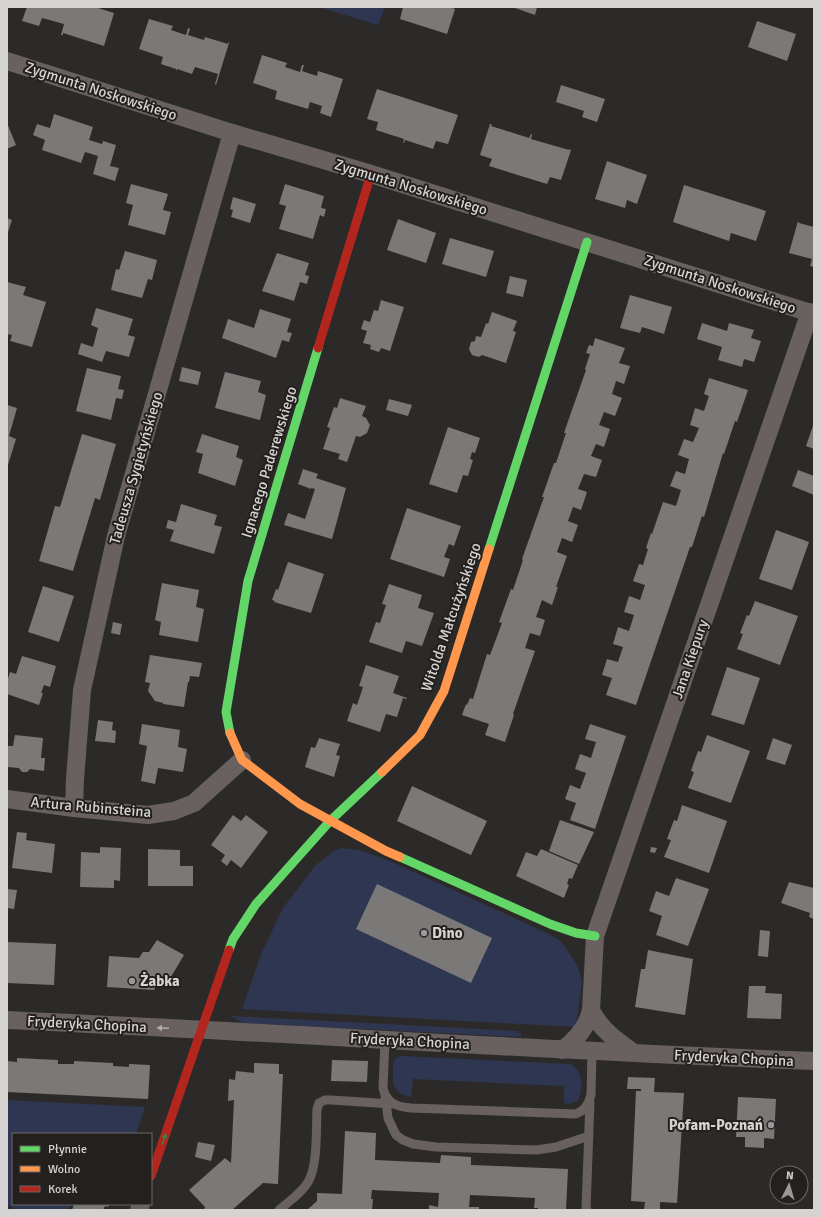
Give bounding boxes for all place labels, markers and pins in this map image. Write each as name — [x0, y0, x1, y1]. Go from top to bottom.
place label: Dino — [432, 924, 463, 942]
marker: Dino — [419, 928, 429, 938]
place label: Żabka — [140, 972, 180, 990]
marker: Żabka — [127, 976, 137, 986]
place label: Pofam-Poznań — [669, 1116, 763, 1134]
marker: Pofam-Poznań — [766, 1120, 776, 1130]

